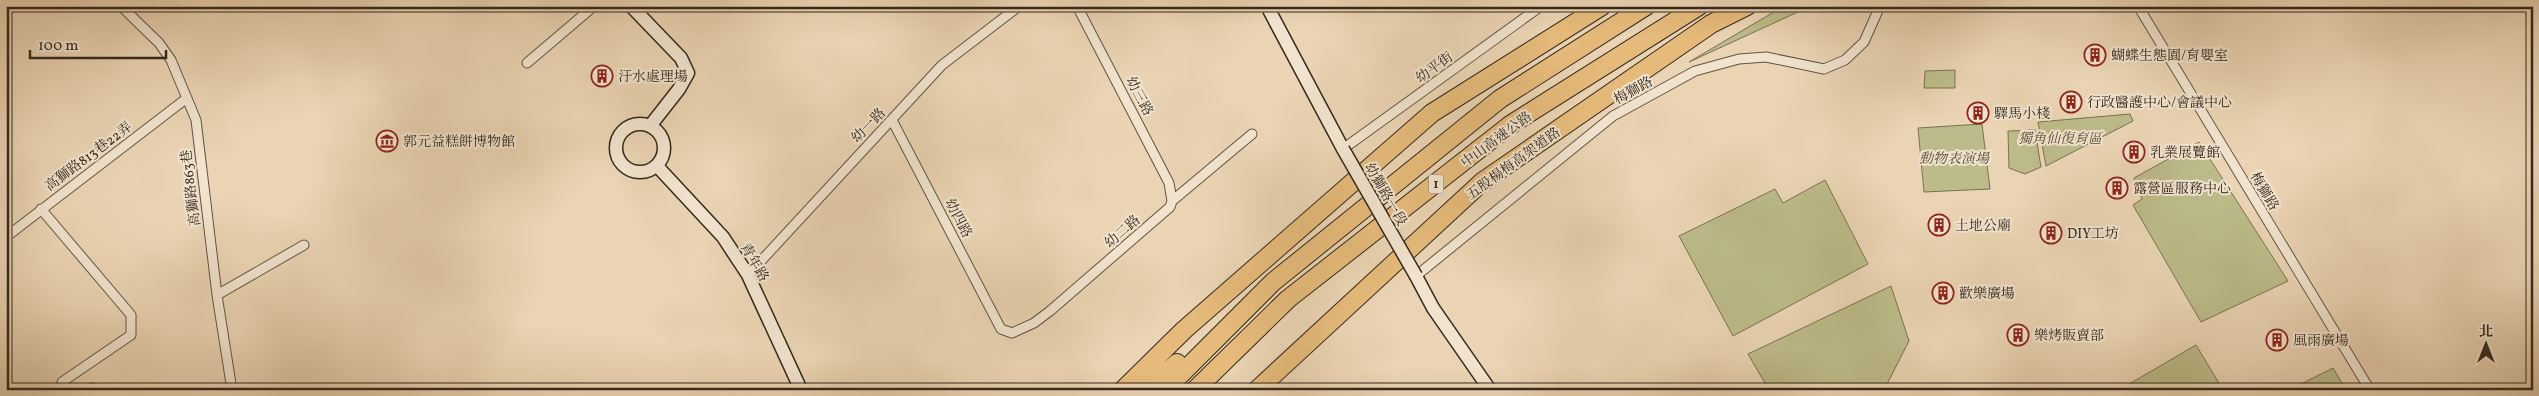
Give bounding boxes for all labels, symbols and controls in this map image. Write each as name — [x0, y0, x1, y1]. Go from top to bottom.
scale bar — [30, 28, 166, 60]
text: 100 m — [38, 36, 78, 57]
building icon: 蝴蝶生態園/育嬰室 — [2083, 43, 2107, 67]
place label: 蝴蝶生態園/育嬰室 — [2111, 47, 2228, 66]
street label: 幼平街 — [1412, 48, 1457, 88]
building icon: 汙水處理場 — [590, 64, 614, 88]
place label: 汙水處理場 — [618, 68, 688, 87]
street label: 梅獅路 — [1611, 73, 1657, 110]
street label: 幼三路 — [1120, 74, 1157, 120]
building icon: 行政醫護中心/會議中心 — [2059, 90, 2083, 114]
place label: 行政醫護中心/會議中心 — [2087, 94, 2232, 113]
building icon: 驛馬小棧 — [1966, 101, 1990, 125]
street label: 幼一路 — [848, 104, 891, 148]
place label: 驛馬小棧 — [1994, 105, 2050, 124]
street label: 中山高速公路 — [1457, 108, 1536, 173]
street label: 高獅路813巷22弄 — [41, 118, 136, 196]
street label: 五股楊梅高架道路 — [1463, 124, 1565, 205]
museum icon: 郭元益糕餅博物館 — [375, 129, 399, 153]
park label: 獨角仙復育區 — [2018, 130, 2104, 149]
place label: 郭元益糕餅博物館 — [403, 133, 515, 152]
building icon: 乳業展覽館 — [2122, 140, 2146, 164]
place label: 乳業展覽館 — [2150, 144, 2220, 163]
street label: 高獅路863巷 — [177, 148, 206, 227]
park label: 動物表演場 — [1919, 150, 1991, 169]
street label: 幼獅路一段 — [1359, 160, 1410, 230]
street label: 梅獅路 — [2245, 169, 2283, 215]
road number: 1 — [1428, 174, 1444, 193]
building icon: 露營區服務中心 — [2105, 176, 2129, 200]
place label: 露營區服務中心 — [2133, 180, 2231, 199]
street label: 幼四路 — [939, 196, 976, 242]
street label: 幼二路 — [1101, 211, 1145, 253]
building icon: 土地公廟 — [1927, 213, 1951, 237]
place label: 土地公廟 — [1955, 217, 2011, 236]
building icon: DIY工坊 — [2039, 221, 2063, 245]
place label: DIY工坊 — [2067, 225, 2119, 244]
street label: 青年路 — [735, 240, 772, 286]
building icon: 歡樂廣場 — [1931, 281, 1955, 305]
place label: 歡樂廣場 — [1959, 285, 2015, 304]
north arrow — [2462, 318, 2512, 368]
building icon: 樂烤販賣部 — [2006, 323, 2030, 347]
text: 北 — [2479, 323, 2493, 342]
place label: 樂烤販賣部 — [2034, 327, 2104, 346]
building icon: 風雨廣場 — [2265, 328, 2289, 352]
place label: 風雨廣場 — [2293, 332, 2349, 351]

